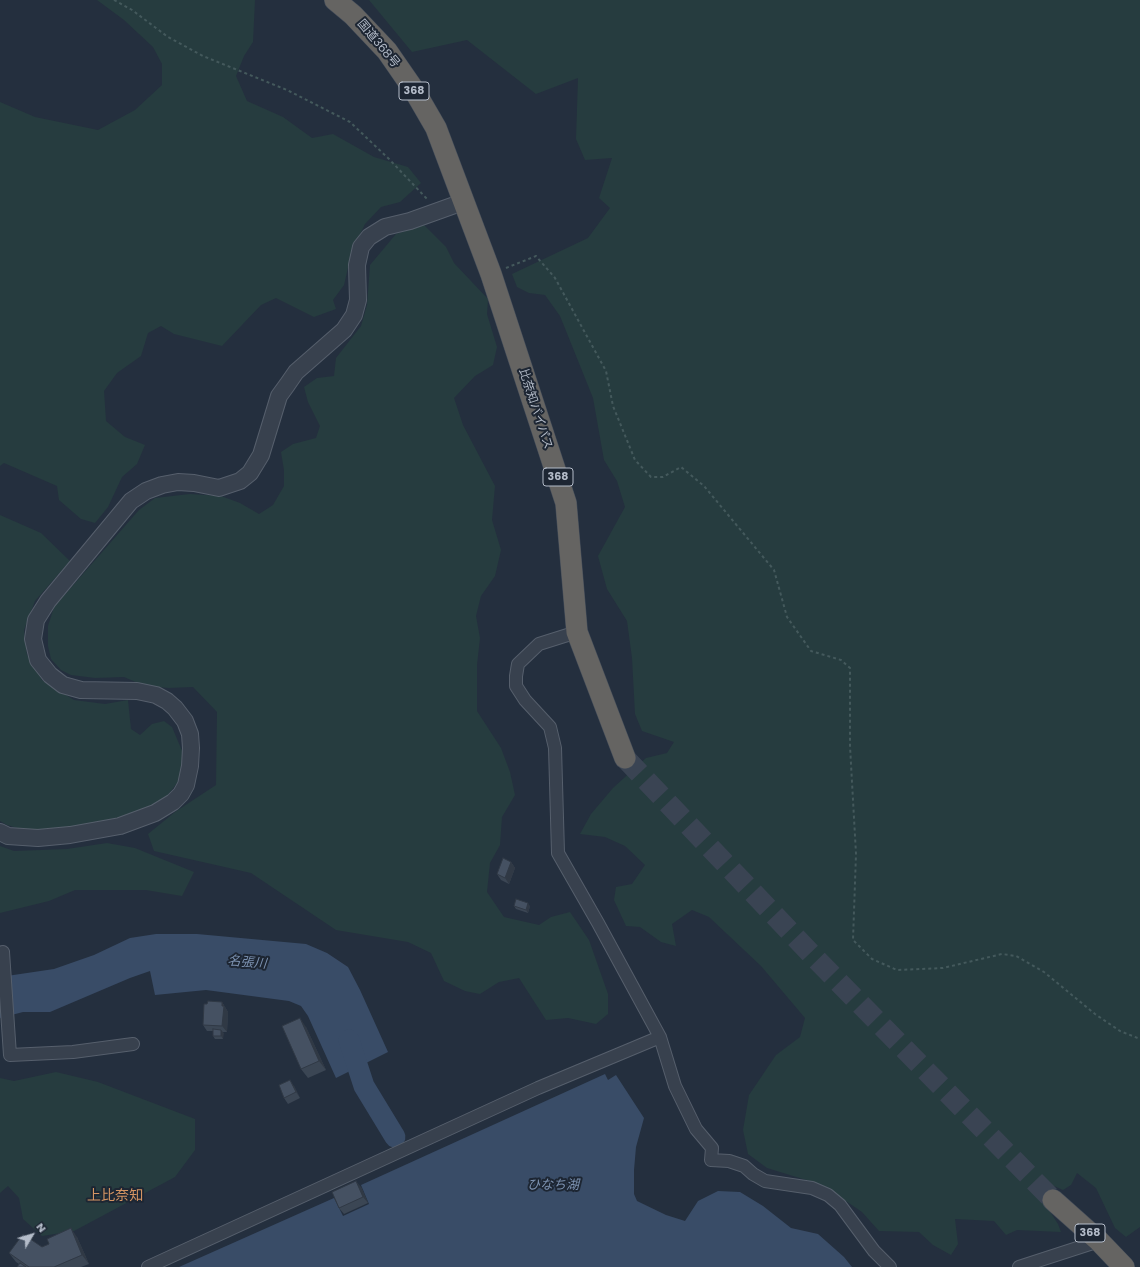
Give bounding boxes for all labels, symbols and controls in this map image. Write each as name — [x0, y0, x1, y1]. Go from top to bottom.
street label: 国道368号 — [354, 17, 402, 71]
road number: 368 — [399, 82, 429, 100]
street label: 比奈知バイパス — [515, 367, 555, 451]
road number: 368 — [543, 468, 573, 486]
water label: 名張川 — [227, 954, 267, 972]
water label: ひなち湖 — [527, 1178, 579, 1194]
district label: 上比奈知 — [87, 1188, 143, 1204]
north arrow — [12, 1215, 52, 1255]
text: N — [33, 1219, 50, 1236]
road number: 368 — [1075, 1224, 1105, 1242]

